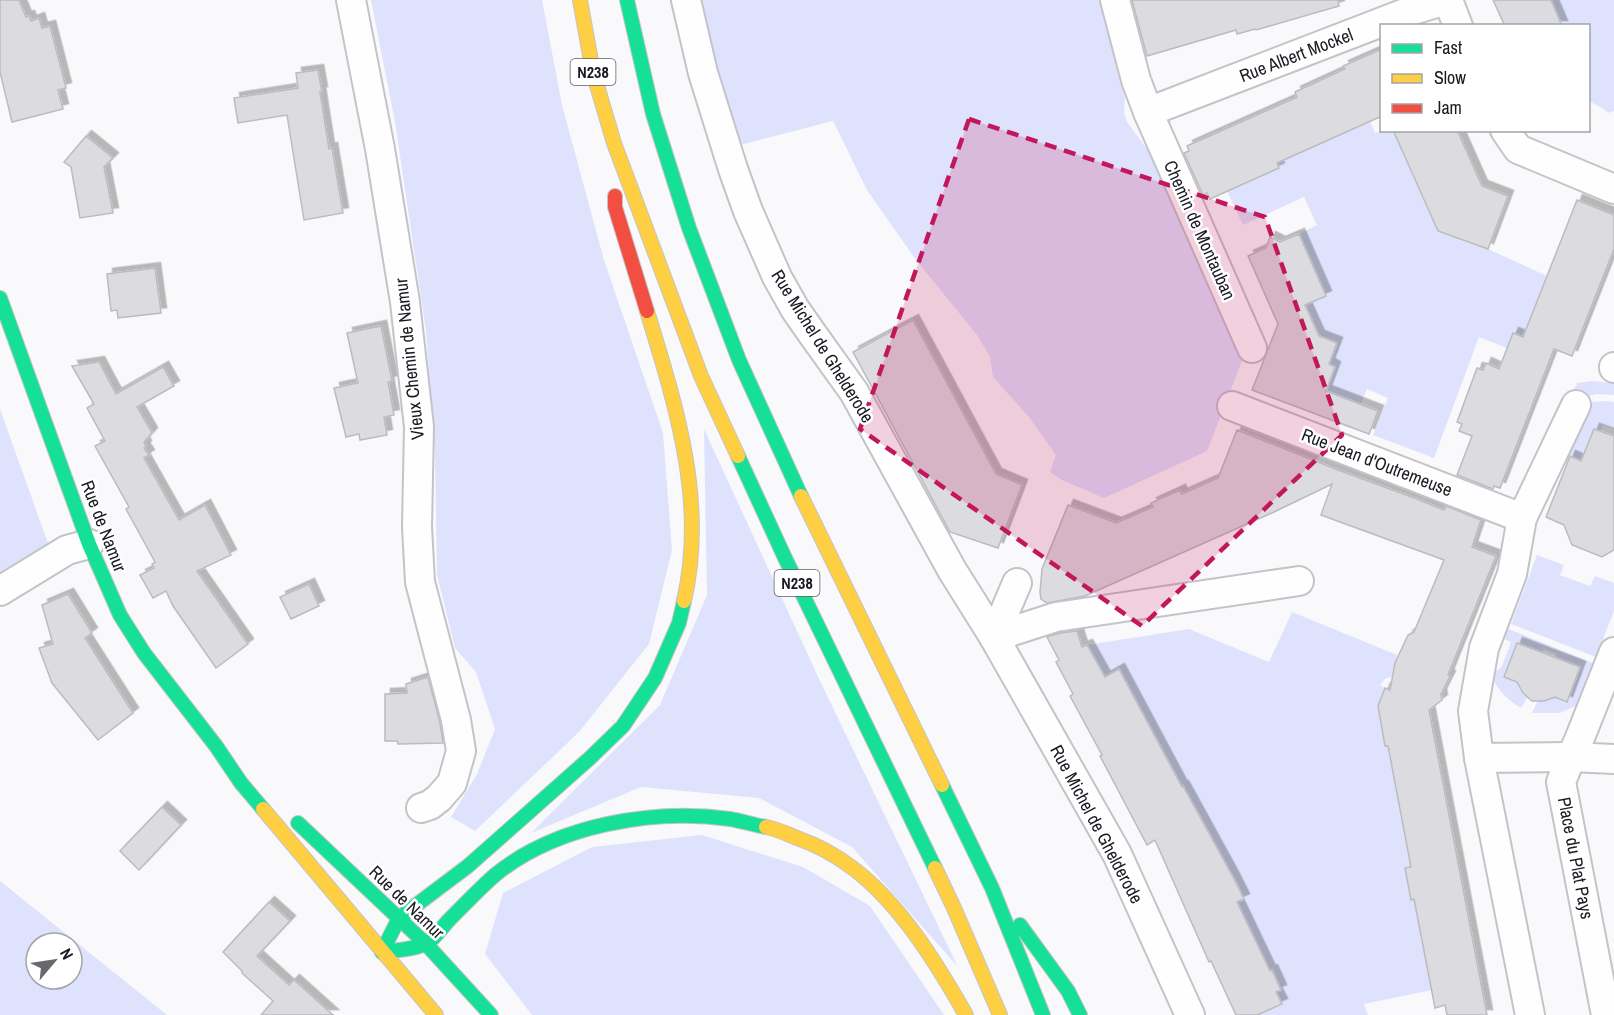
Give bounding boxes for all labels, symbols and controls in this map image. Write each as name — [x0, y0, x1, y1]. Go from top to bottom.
street label: Rue Albert Mockel — [1236, 22, 1356, 88]
legend — [1380, 24, 1590, 132]
text: Fast — [1434, 35, 1462, 60]
road number: N238 — [570, 59, 616, 85]
text: Slow — [1434, 65, 1466, 90]
text: Jam — [1434, 95, 1462, 120]
street label: Chemin de Montauban — [1158, 156, 1242, 304]
street label: Rue Michel de Ghelderode — [766, 265, 880, 427]
street label: Vieux Chemin de Namur — [388, 277, 430, 441]
street label: Rue Jean d'Outremeuse — [1298, 422, 1456, 502]
street label: Rue de Namur — [75, 477, 133, 575]
road number: N238 — [774, 570, 820, 596]
street label: Rue Michel de Ghelderode — [1045, 740, 1149, 908]
street label: Place du Plat Pays — [1552, 795, 1600, 921]
street label: Rue de Namur — [364, 860, 450, 944]
north arrow — [24, 931, 84, 991]
text: N — [55, 944, 79, 963]

